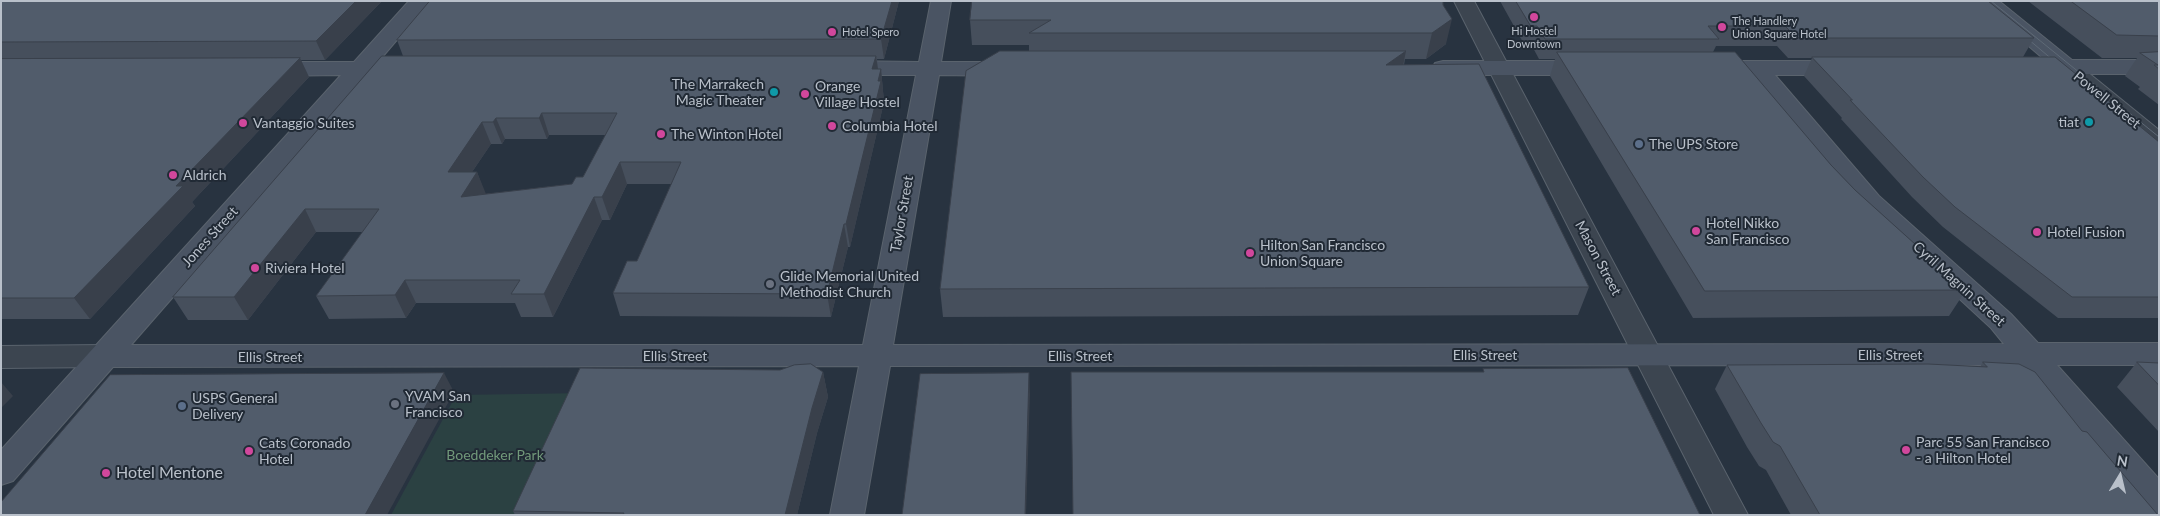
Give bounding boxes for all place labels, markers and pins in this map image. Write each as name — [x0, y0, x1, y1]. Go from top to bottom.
marker: Hi Hostel Downtown — [1528, 11, 1540, 23]
place label: The Handlery Union Square Hotel — [1732, 14, 1827, 40]
marker: The Handlery Union Square Hotel — [1716, 21, 1728, 33]
place label: Hi Hostel Downtown — [1507, 24, 1561, 50]
place label: Hotel Spero — [842, 25, 899, 39]
marker: Hotel Spero — [826, 26, 838, 38]
place label: The Marrakech Magic Theater — [672, 76, 764, 108]
place label: Orange Village Hostel — [815, 78, 900, 110]
marker: The Marrakech Magic Theater — [768, 86, 780, 98]
marker: Orange Village Hostel — [799, 88, 811, 100]
place label: tiat — [2058, 114, 2079, 130]
place label: Vantaggio Suites — [253, 115, 355, 131]
marker: tiat — [2083, 116, 2095, 128]
marker: Vantaggio Suites — [237, 117, 249, 129]
place label: Columbia Hotel — [842, 118, 937, 134]
marker: Columbia Hotel — [826, 120, 838, 132]
place label: The Winton Hotel — [671, 126, 782, 142]
marker: The Winton Hotel — [655, 128, 667, 140]
place label: The UPS Store — [1649, 136, 1738, 152]
marker: The UPS Store — [1633, 138, 1645, 150]
place label: Aldrich — [183, 167, 227, 183]
marker: Aldrich — [167, 169, 179, 181]
place label: Hotel Nikko San Francisco — [1706, 215, 1790, 248]
place label: Hotel Fusion — [2047, 224, 2125, 240]
marker: Hotel Nikko San Francisco — [1690, 225, 1702, 237]
marker: Hotel Fusion — [2031, 226, 2043, 238]
place label: Hilton San Francisco Union Square — [1260, 237, 1385, 270]
marker: Hilton San Francisco Union Square — [1244, 247, 1256, 259]
place label: Riviera Hotel — [265, 260, 344, 276]
marker: Riviera Hotel — [249, 262, 261, 274]
place label: Glide Memorial United Methodist Church — [780, 268, 919, 300]
marker: Glide Memorial United Methodist Church — [764, 278, 776, 290]
place label: YVAM San Francisco — [405, 388, 471, 421]
place label: USPS General Delivery — [192, 390, 277, 422]
marker: YVAM San Francisco — [389, 398, 401, 410]
marker: USPS General Delivery — [176, 400, 188, 412]
place label: Parc 55 San Francisco - a Hilton Hotel — [1916, 434, 2050, 467]
place label: Cats Coronado Hotel — [259, 435, 350, 468]
marker: Parc 55 San Francisco - a Hilton Hotel — [1900, 444, 1912, 456]
marker: Cats Coronado Hotel — [243, 445, 255, 457]
place label: Hotel Mentone — [116, 463, 223, 483]
marker: Hotel Mentone — [100, 467, 112, 479]

